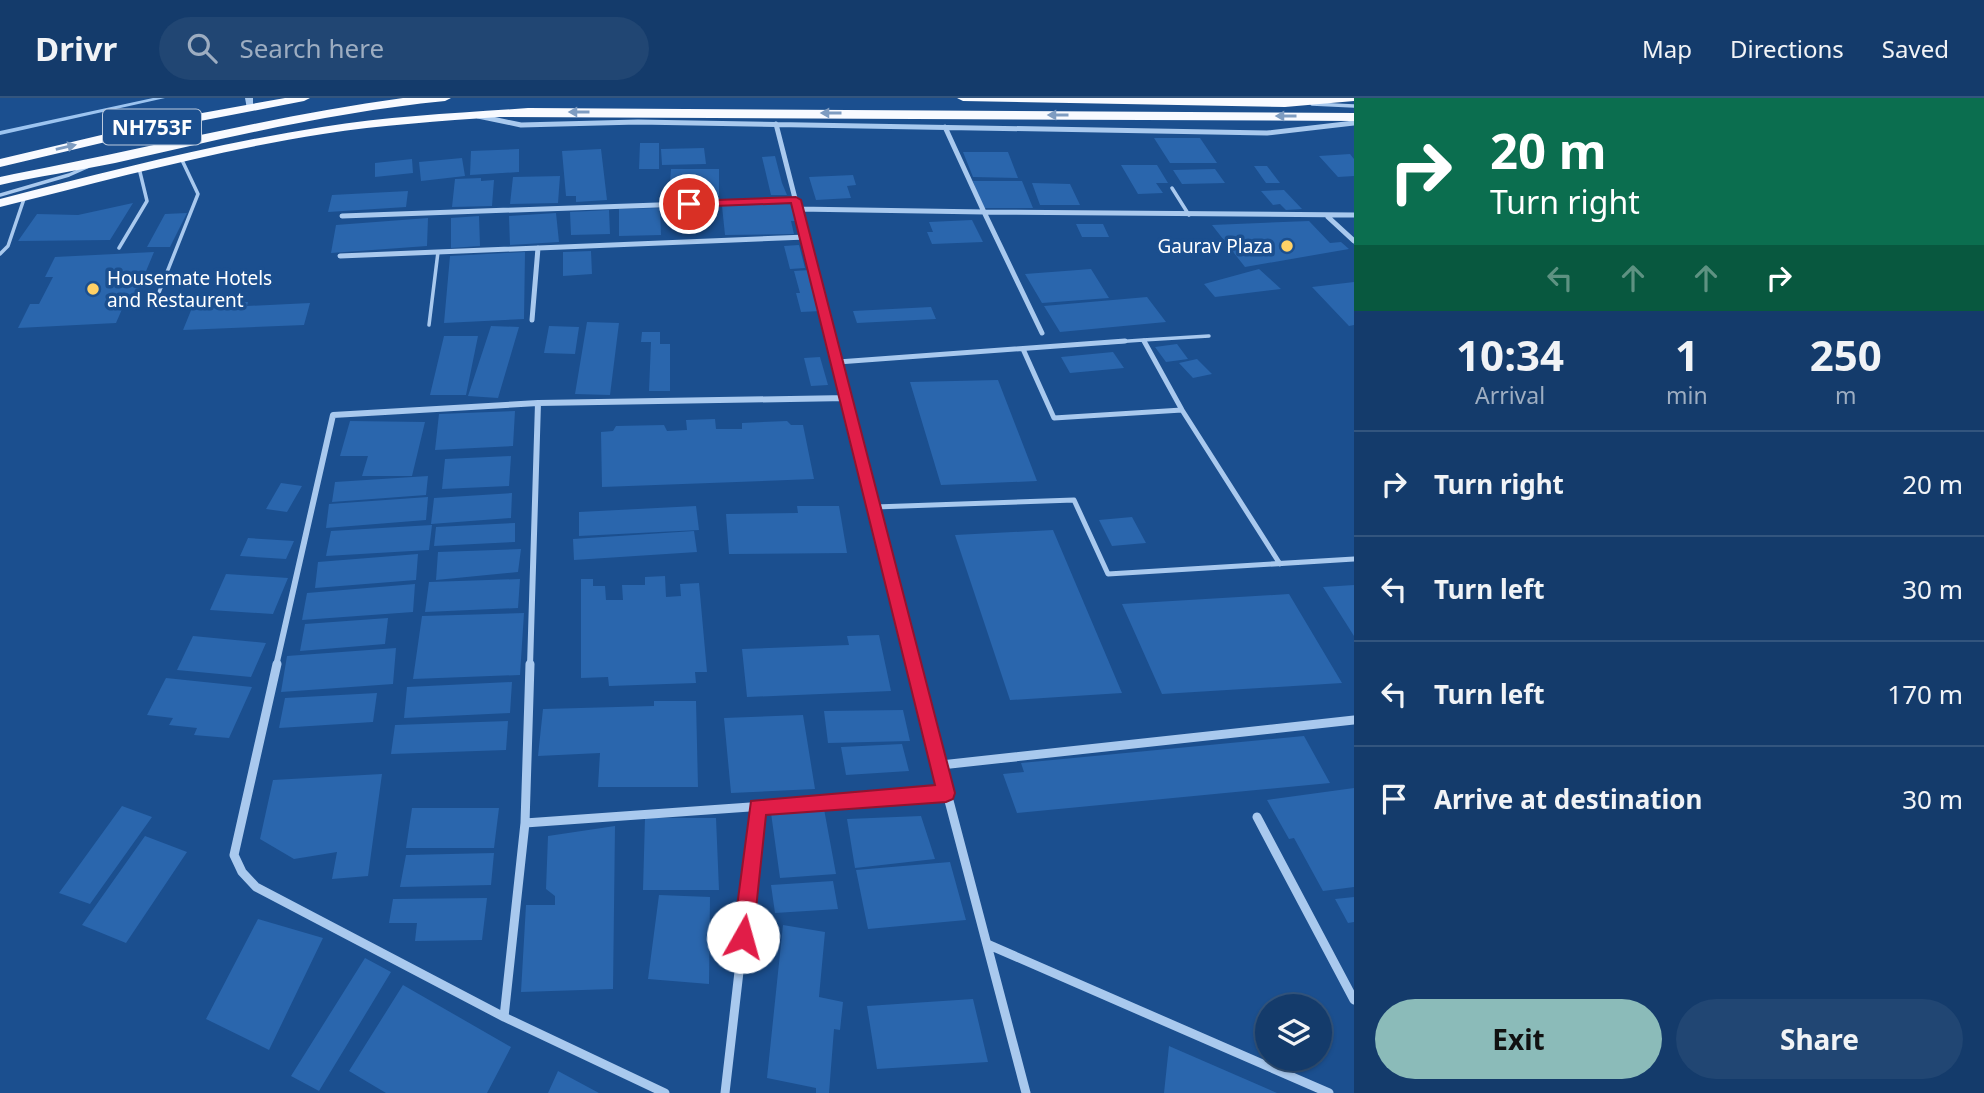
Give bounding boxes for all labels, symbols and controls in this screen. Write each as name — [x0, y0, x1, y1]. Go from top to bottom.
search box — [159, 17, 649, 80]
text: Drivr — [35, 26, 117, 71]
icon: search — [183, 29, 221, 67]
text: Search here — [239, 30, 384, 66]
text: Map — [1642, 32, 1692, 65]
text: Directions — [1730, 32, 1844, 65]
text: Saved — [1882, 32, 1949, 65]
one-way arrow — [568, 106, 590, 118]
one-way arrow — [820, 107, 842, 119]
one-way arrow — [1047, 109, 1069, 121]
road number: NH753F — [103, 110, 201, 144]
one-way arrow — [1275, 110, 1297, 122]
text: 20 m — [1490, 117, 1607, 183]
icon: right — [1375, 126, 1466, 217]
one-way arrow — [55, 141, 77, 152]
pin — [659, 174, 719, 234]
text: Turn right — [1490, 180, 1640, 223]
icon: arrive — [670, 185, 708, 223]
place label: Gaurav Plaza — [1157, 233, 1273, 259]
marker: Gaurav Plaza — [1279, 238, 1295, 254]
icon: left — [1541, 259, 1579, 297]
icon: ahead — [1614, 259, 1652, 297]
icon: ahead — [1687, 259, 1725, 297]
icon: right — [1760, 259, 1798, 297]
place label: Housemate Hotels and Restaurent — [107, 265, 272, 313]
marker: Housemate Hotels and Restaurent — [85, 281, 101, 297]
text: 10:34 — [1456, 326, 1564, 383]
text: 1 — [1675, 326, 1699, 383]
text: 250 — [1810, 326, 1882, 383]
text: Arrival — [1475, 379, 1545, 411]
text: min — [1666, 379, 1708, 411]
text: m — [1835, 379, 1857, 411]
icon: right — [1375, 465, 1413, 503]
text: Turn right — [1434, 466, 1564, 502]
text: 20 m — [1902, 466, 1963, 502]
icon: left — [1375, 570, 1413, 608]
text: Turn left — [1434, 571, 1545, 607]
text: 30 m — [1902, 571, 1963, 607]
icon: left — [1375, 675, 1413, 713]
text: Turn left — [1434, 676, 1545, 712]
text: 170 m — [1887, 676, 1963, 712]
icon: arrive — [1375, 780, 1413, 818]
text: Arrive at destination — [1434, 781, 1703, 817]
text: 30 m — [1902, 781, 1963, 817]
position arrow — [706, 900, 780, 974]
map controls — [1255, 994, 1332, 1071]
button: layers — [1255, 994, 1332, 1071]
button: Exit — [1375, 999, 1662, 1079]
button: Share — [1676, 999, 1963, 1079]

